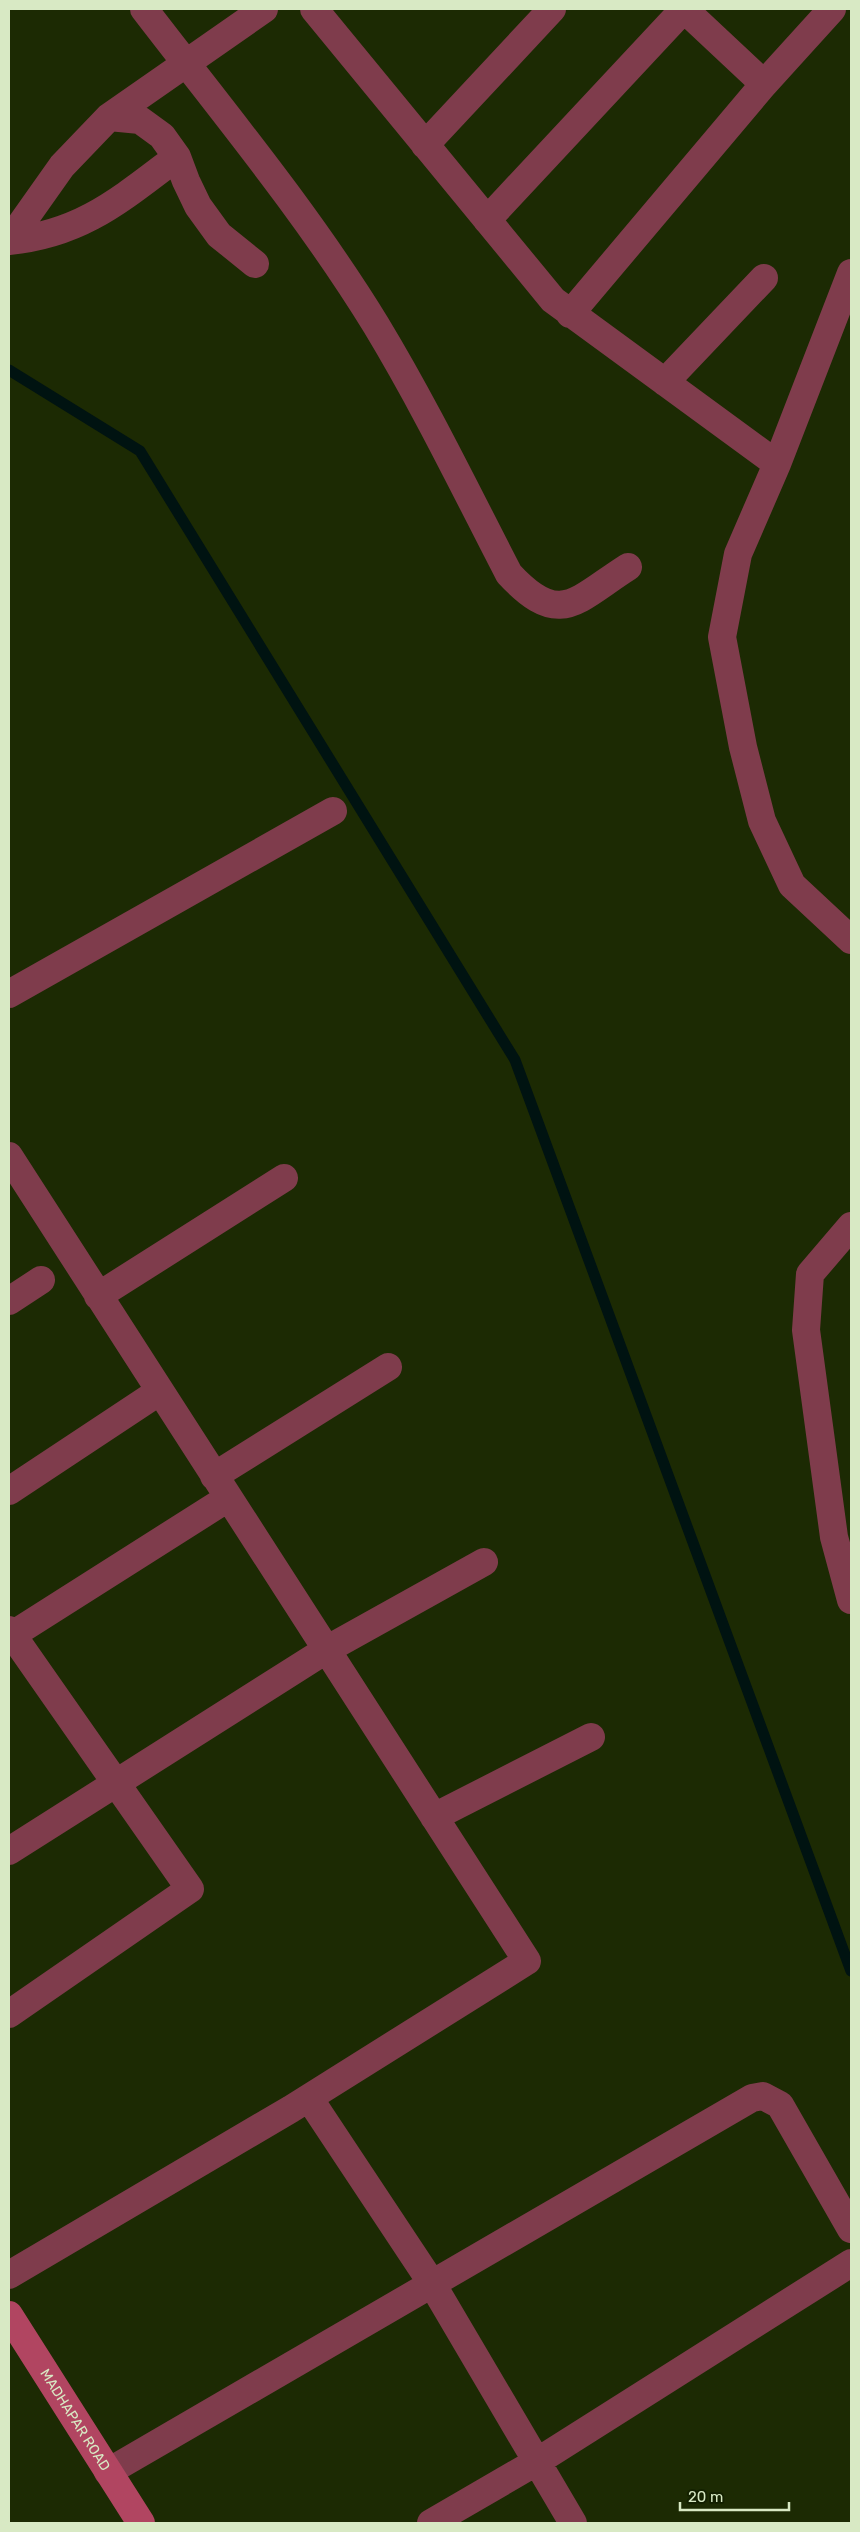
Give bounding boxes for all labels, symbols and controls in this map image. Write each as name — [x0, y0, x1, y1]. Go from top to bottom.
street label: MADHAPAR ROAD — [37, 2366, 114, 2474]
scale bar — [680, 2480, 789, 2512]
text: 20 m — [688, 2488, 723, 2506]

